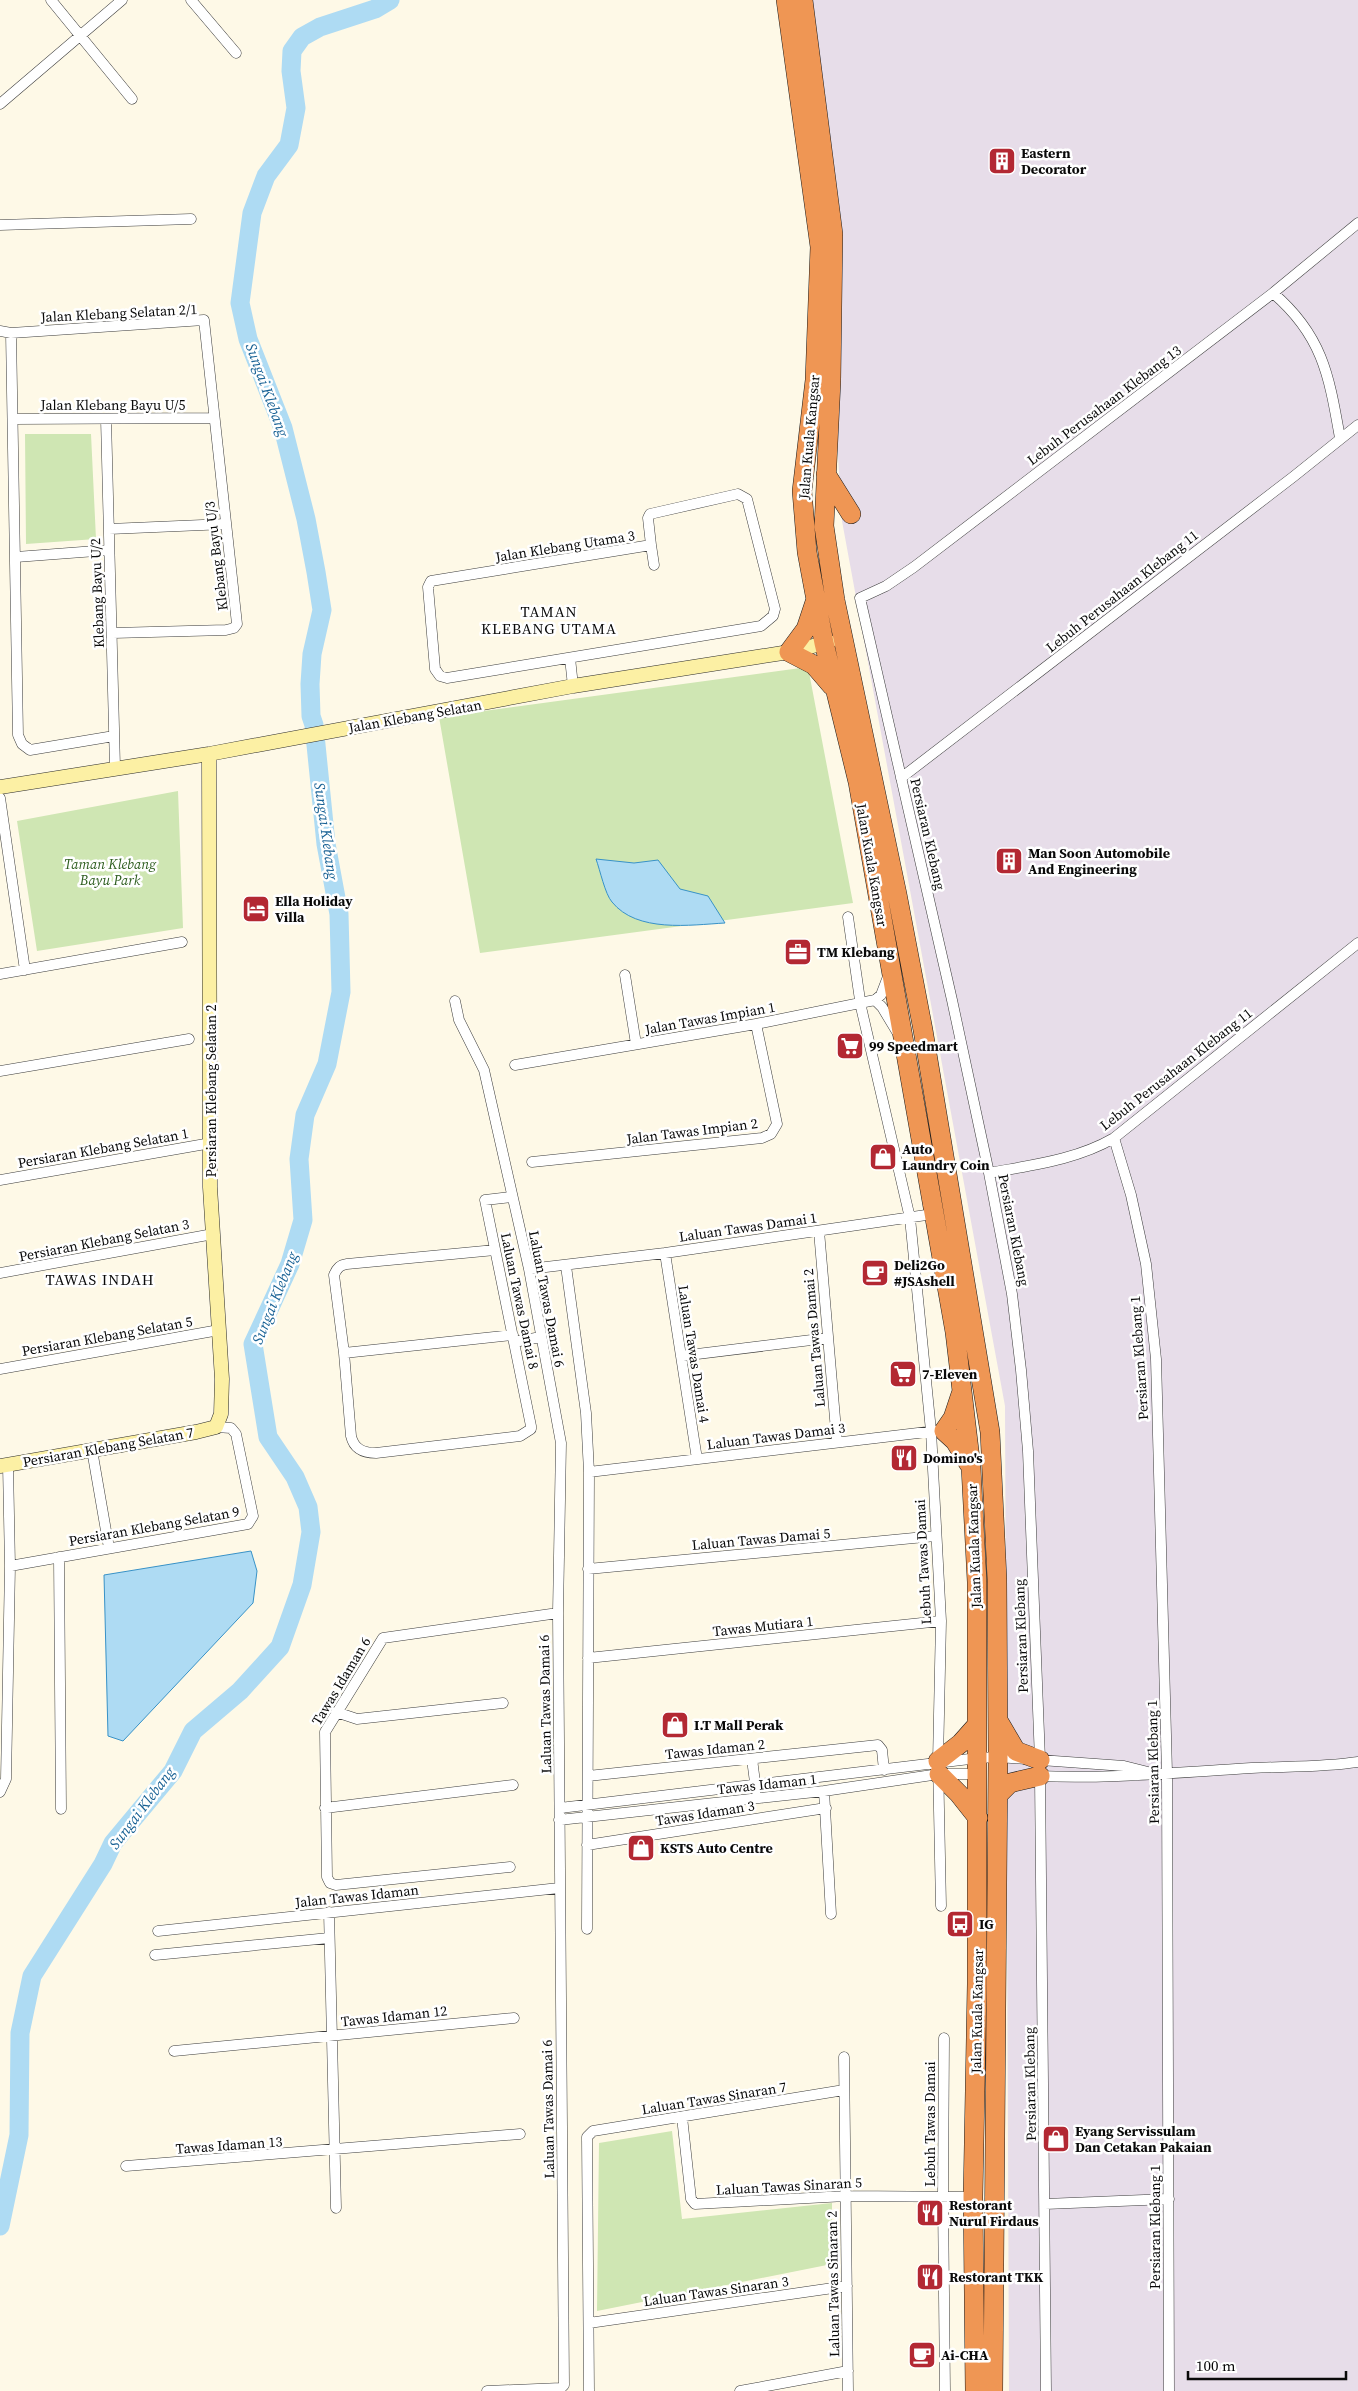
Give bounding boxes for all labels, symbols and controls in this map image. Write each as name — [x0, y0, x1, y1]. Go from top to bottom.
place label: Eastern Decorator — [1021, 143, 1087, 179]
building icon: Eastern Decorator — [987, 146, 1017, 176]
street label: Jalan Klebang Selatan 2/1 — [39, 299, 198, 327]
water label: Sungai Klebang — [241, 340, 294, 440]
street label: Lebuh Perusahaan Klebang 13 — [1023, 340, 1185, 470]
street label: Jalan Kuala Kangsar — [794, 374, 824, 501]
street label: Jalan Klebang Bayu U/5 — [40, 395, 185, 415]
street label: Klebang Bayu U/3 — [199, 500, 233, 612]
street label: Jalan Klebang Utama 3 — [493, 525, 636, 567]
street label: Lebuh Perusahaan Klebang 11 — [1042, 525, 1202, 657]
street label: Klebang Bayu U/2 — [85, 538, 109, 648]
district label: TAMAN KLEBANG UTAMA — [481, 601, 617, 639]
street label: Jalan Klebang Selatan — [346, 694, 484, 738]
street label: Persiaran Klebang — [905, 776, 951, 892]
water label: Sungai Klebang — [309, 781, 344, 882]
street label: Jalan Kuala Kangsar — [851, 801, 893, 928]
place label: Man Soon Automobile And Engineering — [1028, 843, 1170, 879]
building icon: Man Soon Automobile And Engineering — [994, 846, 1024, 876]
park label: Taman Klebang Bayu Park — [64, 854, 157, 890]
place label: Ella Holiday Villa — [275, 891, 353, 927]
hotel icon: Ella Holiday Villa — [241, 894, 271, 924]
office icon: TM Klebang — [783, 937, 813, 967]
place label: TM Klebang — [817, 942, 895, 962]
street label: Jalan Tawas Impian 1 — [642, 997, 777, 1039]
street label: Lebuh Perusahaan Klebang 11 — [1096, 1003, 1256, 1135]
street label: Persiaran Klebang Selatan 2 — [201, 1004, 221, 1178]
supermarket icon: 99 Speedmart — [835, 1031, 865, 1061]
place label: 99 Speedmart — [869, 1036, 959, 1056]
street label: Jalan Tawas Impian 2 — [624, 1113, 759, 1149]
street label: Persiaran Klebang Selatan 1 — [16, 1123, 190, 1173]
place label: Auto Laundry Coin — [902, 1139, 990, 1175]
shop icon: Auto Laundry Coin — [868, 1142, 898, 1172]
street label: Persiaran Klebang — [993, 1172, 1035, 1288]
street label: Laluan Tawas Damai 1 — [678, 1207, 818, 1247]
street label: Persiaran Klebang Selatan 3 — [17, 1214, 191, 1266]
street label: Laluan Tawas Damai 6 — [524, 1229, 570, 1369]
street label: Laluan Tawas Damai 8 — [496, 1231, 544, 1371]
water label: Sungai Klebang — [246, 1248, 303, 1347]
place label: Deli2Go #JSAshell — [894, 1255, 955, 1291]
cafe icon: Deli2Go #JSAshell — [860, 1258, 890, 1288]
street label: Laluan Tawas Damai 2 — [798, 1268, 830, 1408]
district label: TAWAS INDAH — [45, 1269, 155, 1290]
street label: Laluan Tawas Damai 4 — [673, 1284, 715, 1424]
street label: Persiaran Klebang 1 — [1125, 1295, 1153, 1421]
street label: Persiaran Klebang Selatan 5 — [20, 1311, 194, 1361]
supermarket icon: 7-Eleven — [888, 1359, 918, 1389]
place label: 7-Eleven — [922, 1364, 978, 1384]
street label: Laluan Tawas Damai 3 — [706, 1418, 846, 1454]
street label: Persiaran Klebang Selatan 7 — [21, 1422, 195, 1472]
restaurant icon: Domino's — [889, 1443, 919, 1473]
place label: Domino's — [923, 1448, 983, 1468]
street label: Jalan Kuala Kangsar — [962, 1483, 986, 1610]
street label: Lebuh Tawas Damai — [910, 1499, 936, 1625]
street label: Persiaran Klebang Selatan 9 — [67, 1501, 241, 1551]
street label: Laluan Tawas Damai 5 — [691, 1523, 831, 1555]
street label: Persiaran Klebang — [1009, 1579, 1033, 1693]
street label: Tawas Mutiara 1 — [712, 1611, 814, 1641]
street label: Tawas Idaman 6 — [307, 1633, 375, 1729]
street label: Laluan Tawas Damai 6 — [534, 1634, 556, 1774]
street label: Persiaran Klebang 1 — [1142, 1700, 1164, 1824]
shop icon: I.T Mall Perak — [660, 1710, 690, 1740]
place label: I.T Mall Perak — [694, 1715, 784, 1735]
street label: Tawas Idaman 2 — [664, 1734, 766, 1764]
water label: Sungai Klebang — [104, 1762, 180, 1853]
street label: Tawas Idaman 1 — [716, 1769, 818, 1799]
street label: Tawas Idaman 3 — [654, 1795, 756, 1831]
shop icon: KSTS Auto Centre — [626, 1833, 656, 1863]
place label: KSTS Auto Centre — [660, 1838, 773, 1858]
street label: Jalan Tawas Idaman — [293, 1880, 420, 1913]
bus stop icon: IG — [945, 1909, 975, 1939]
place label: IG — [979, 1914, 994, 1934]
street label: Jalan Kuala Kangsar — [966, 1948, 988, 2074]
street label: Tawas Idaman 12 — [340, 2000, 448, 2032]
street label: Persiaran Klebang — [1019, 2027, 1041, 2141]
street label: Laluan Tawas Damai 6 — [537, 2039, 559, 2179]
street label: Lebuh Tawas Damai — [920, 2061, 940, 2187]
street label: Laluan Tawas Sinaran 7 — [640, 2077, 788, 2119]
place label: Eyang Servissulam Dan Cetakan Pakaian — [1075, 2121, 1212, 2157]
shop icon: Eyang Servissulam Dan Cetakan Pakaian — [1041, 2124, 1071, 2154]
street label: Tawas Idaman 13 — [175, 2131, 283, 2159]
street label: Persiaran Klebang 1 — [1145, 2165, 1165, 2289]
street label: Laluan Tawas Sinaran 5 — [715, 2172, 863, 2200]
place label: Restorant Nurul Firdaus — [949, 2195, 1039, 2231]
restaurant icon: Restorant Nurul Firdaus — [915, 2198, 945, 2228]
street label: Laluan Tawas Sinaran 2 — [822, 2211, 844, 2357]
restaurant icon: Restorant TKK — [915, 2262, 945, 2292]
place label: Restorant TKK — [949, 2267, 1044, 2287]
street label: Laluan Tawas Sinaran 3 — [642, 2271, 790, 2311]
cafe icon: Ai-CHA — [907, 2340, 937, 2370]
place label: Ai-CHA — [941, 2345, 989, 2365]
scale bar — [1188, 2348, 1346, 2380]
text: 100 m — [1196, 2355, 1236, 2376]

